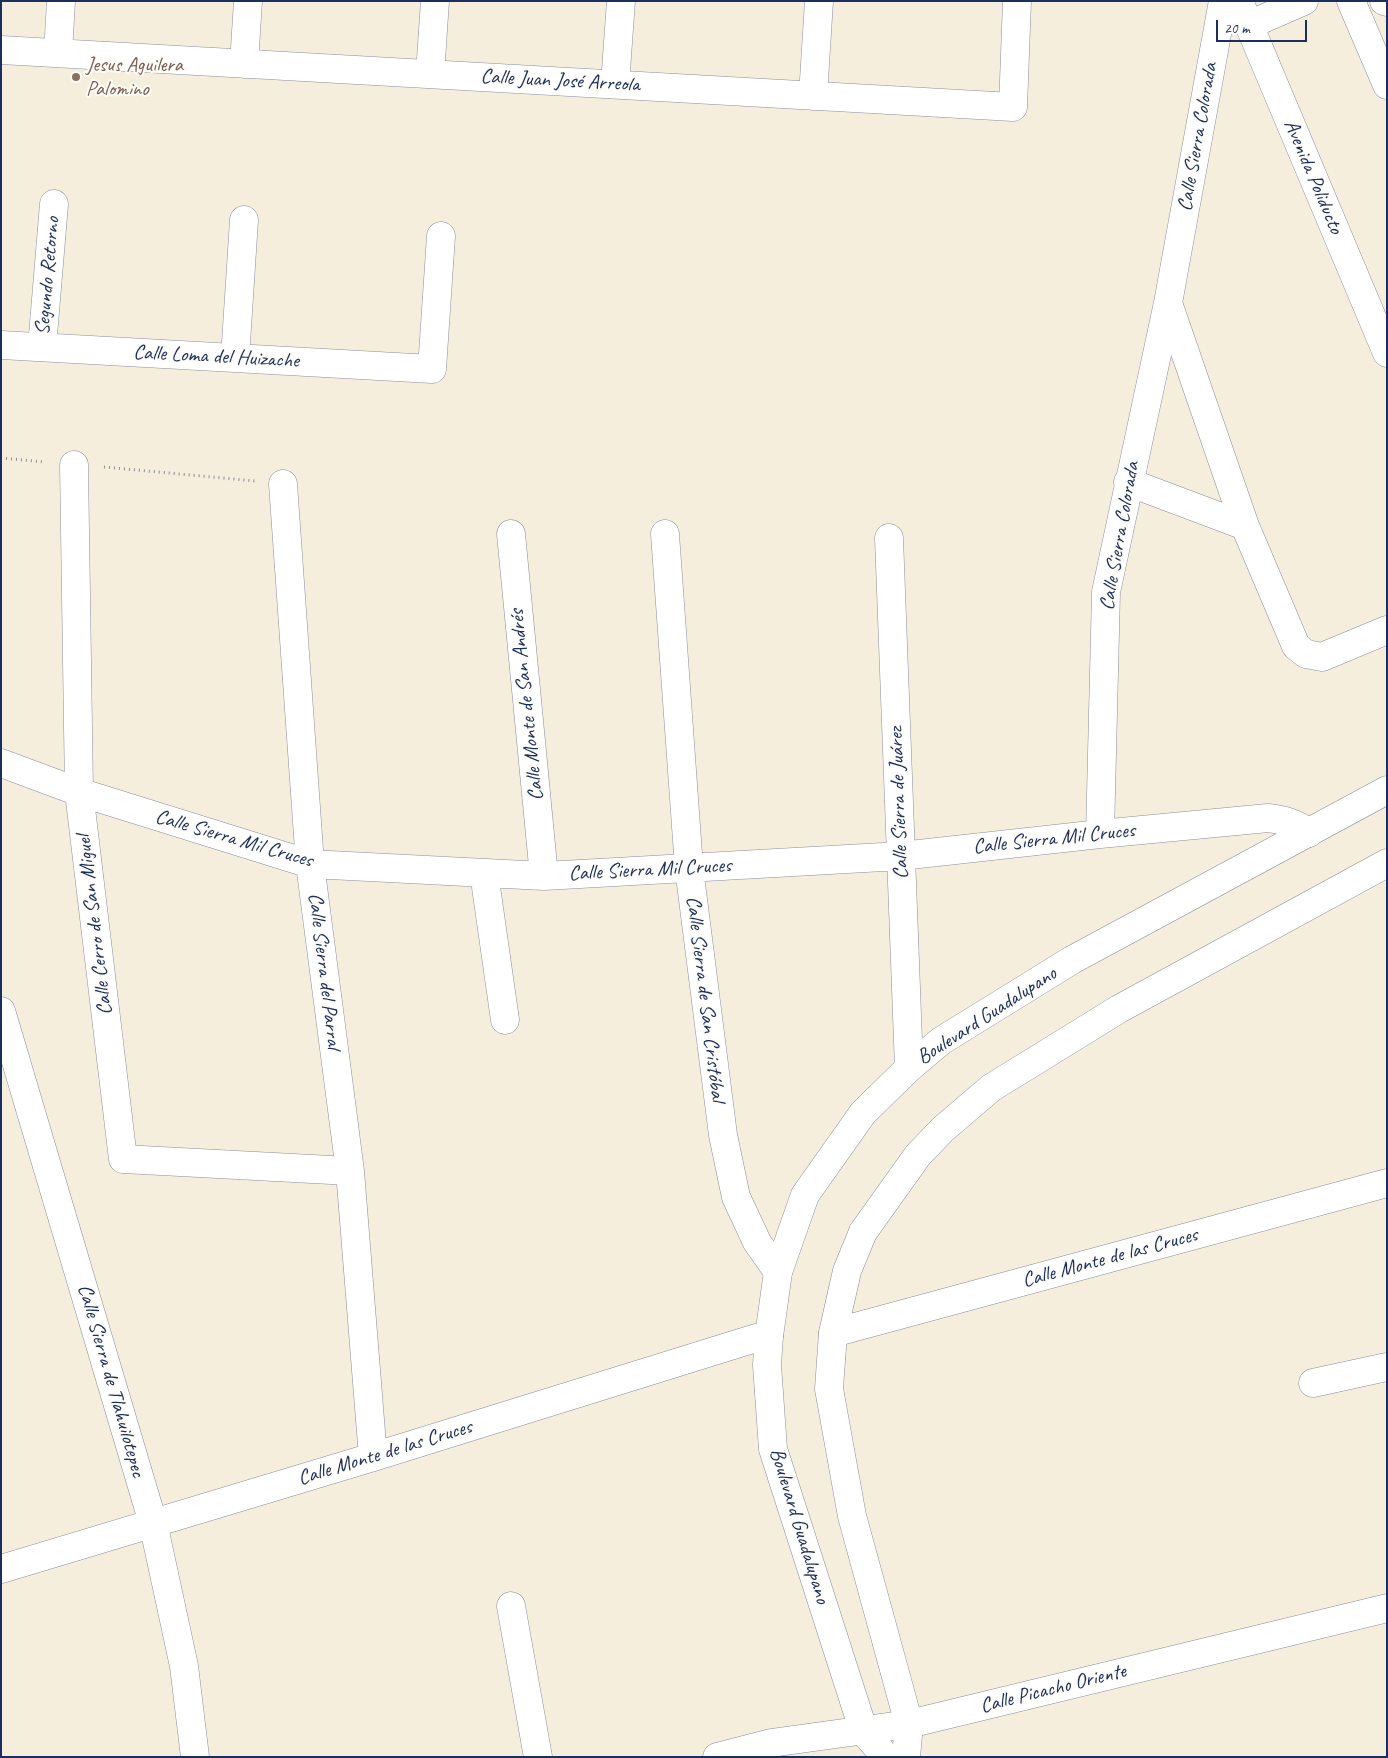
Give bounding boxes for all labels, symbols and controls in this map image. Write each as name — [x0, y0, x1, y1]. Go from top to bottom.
scale bar — [1218, 10, 1309, 42]
text: 20 m — [1224, 19, 1250, 38]
place label: Jesus Aguilera Palomino — [86, 52, 183, 102]
street label: Calle Sierra Colorada — [1173, 61, 1223, 213]
street label: Calle Juan José Arreola — [480, 64, 640, 98]
marker: Jesus Aguilera Palomino — [70, 71, 82, 83]
street label: Avenida Poliducto — [1278, 116, 1348, 238]
street label: Segundo Retorno — [30, 216, 66, 336]
street label: Calle Loma del Huizache — [133, 340, 299, 374]
street label: Calle Sierra Colorada — [1095, 460, 1145, 612]
street label: Calle Monte de San Andrés — [504, 608, 550, 802]
street label: Calle Sierra de Juárez — [884, 726, 914, 880]
street label: Calle Sierra Mil Cruces — [152, 804, 316, 874]
street label: Calle Sierra Mil Cruces — [972, 818, 1136, 860]
street label: Calle Cerro de San Miguel — [71, 834, 119, 1016]
street label: Calle Sierra Mil Cruces — [568, 853, 732, 887]
street label: Calle Sierra del Parral — [302, 891, 346, 1051]
street label: Calle Sierra de San Cristóbal — [680, 895, 730, 1103]
street label: Boulevard Guadalupano — [912, 962, 1062, 1070]
street label: Calle Monte de las Cruces — [1019, 1222, 1201, 1294]
street label: Calle Sierra de Tlahuilotepec — [71, 1282, 151, 1480]
street label: Calle Monte de las Cruces — [295, 1415, 475, 1491]
street label: Boulevard Guadalupano — [763, 1445, 835, 1607]
street label: Calle Picacho Oriente — [978, 1659, 1128, 1719]

